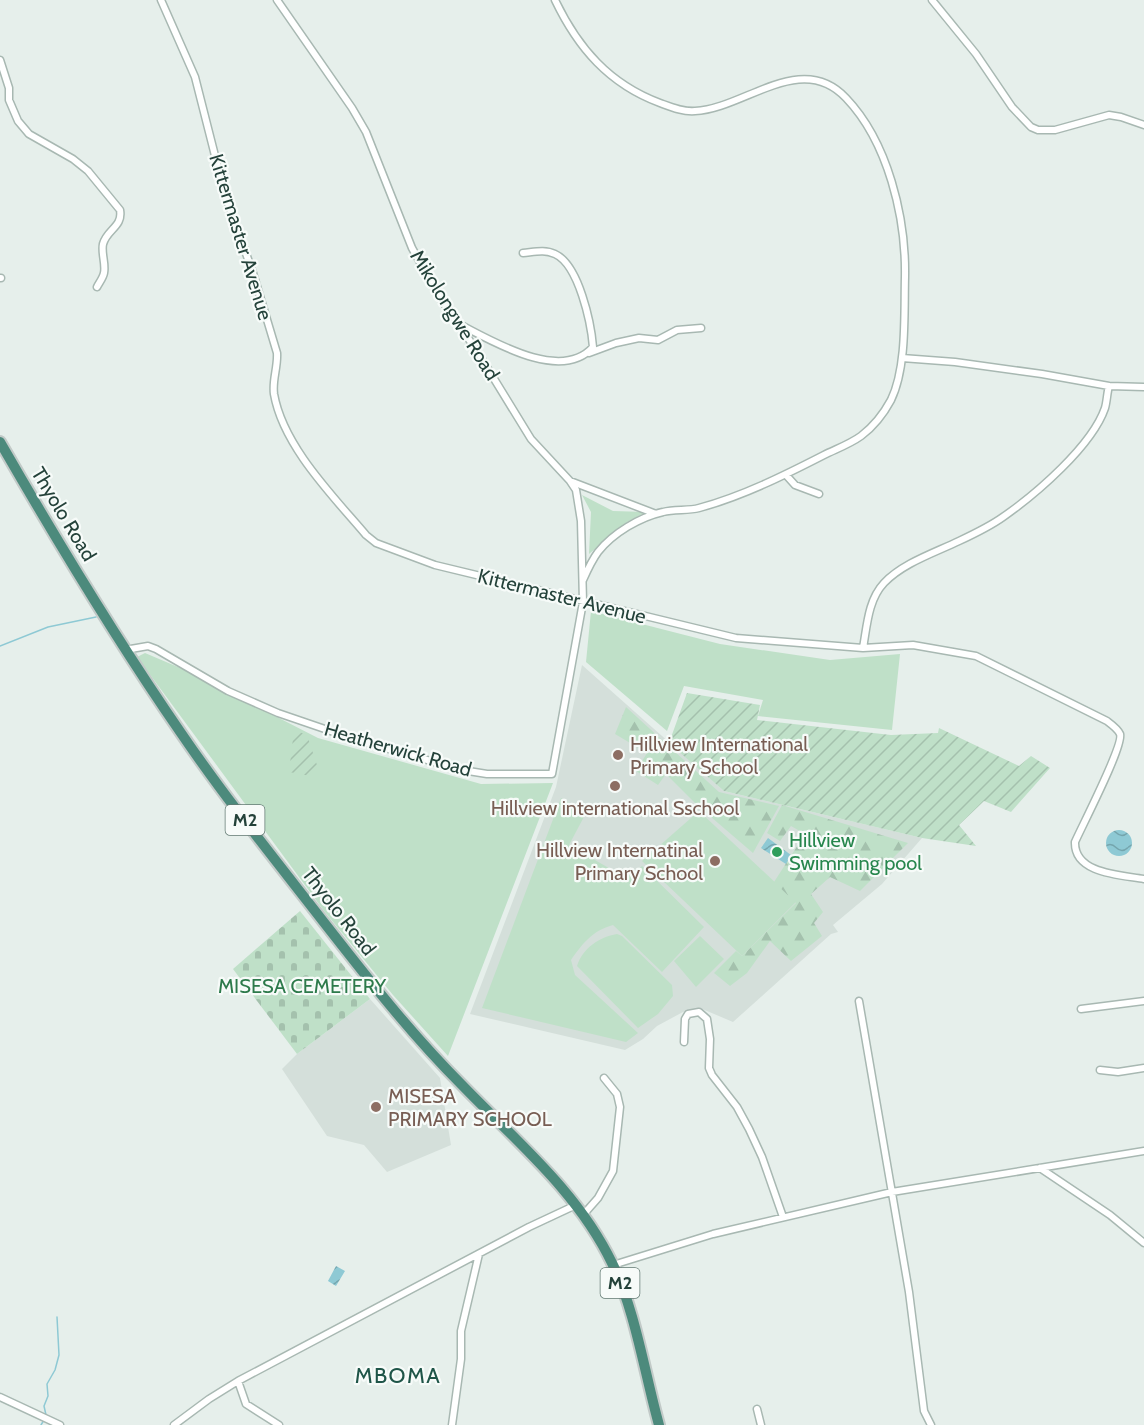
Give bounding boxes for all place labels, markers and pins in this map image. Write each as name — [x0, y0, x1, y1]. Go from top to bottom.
place label: Hillview International Primary School — [630, 732, 808, 779]
marker: Hillview International Primary School — [611, 748, 625, 762]
marker: Hillview international Sschool — [608, 779, 622, 793]
place label: Hillview international Sschool — [491, 796, 739, 820]
place label: Hillview Swimming pool — [789, 828, 922, 875]
place label: Hillview Internatinal Primary School — [536, 838, 703, 885]
marker: Hillview Swimming pool — [770, 845, 784, 859]
marker: Hillview Internatinal Primary School — [708, 854, 722, 868]
place label: MISESA PRIMARY SCHOOL — [388, 1084, 552, 1131]
marker: MISESA PRIMARY SCHOOL — [369, 1100, 383, 1114]

